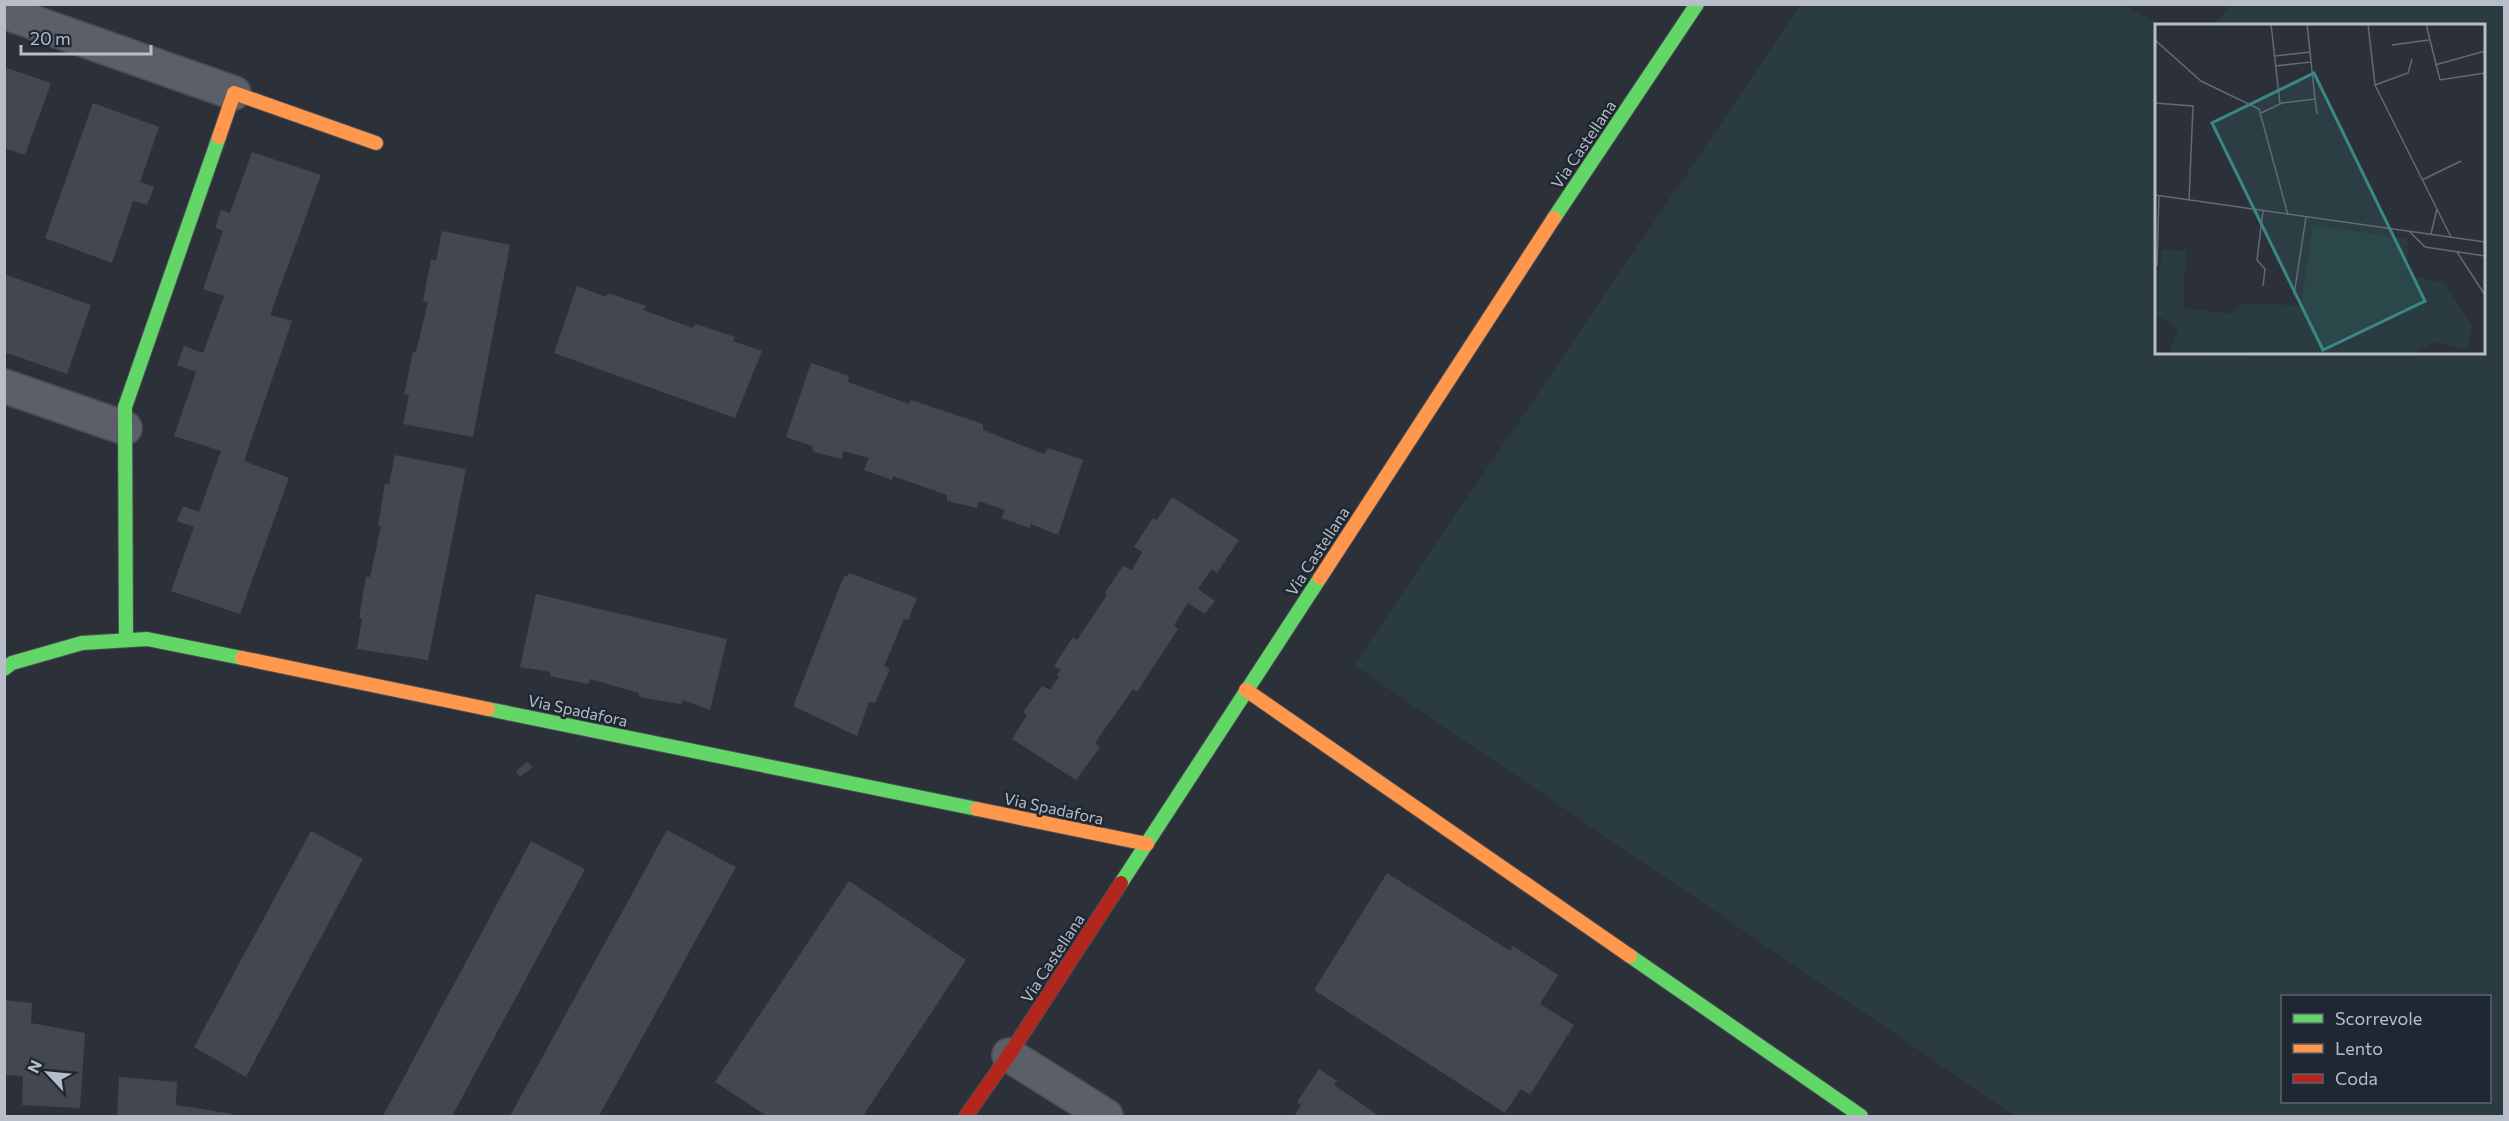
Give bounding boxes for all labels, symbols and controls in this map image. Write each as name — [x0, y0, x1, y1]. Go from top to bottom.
scale bar — [21, 18, 152, 56]
inset map — [2155, 24, 2485, 354]
text: 20 m — [30, 27, 71, 49]
street label: Via Castellana — [1547, 96, 1619, 192]
street label: Via Castellana — [1281, 503, 1353, 599]
street label: Via Spadafora — [526, 690, 630, 730]
street label: Via Spadafora — [1002, 788, 1106, 828]
street label: Via Castellana — [1016, 910, 1088, 1006]
legend — [2281, 995, 2491, 1103]
text: Scorrevole — [2335, 1007, 2422, 1029]
text: Lento — [2335, 1037, 2383, 1059]
north arrow — [18, 1043, 78, 1103]
text: N — [23, 1057, 45, 1076]
text: Coda — [2335, 1067, 2378, 1089]

